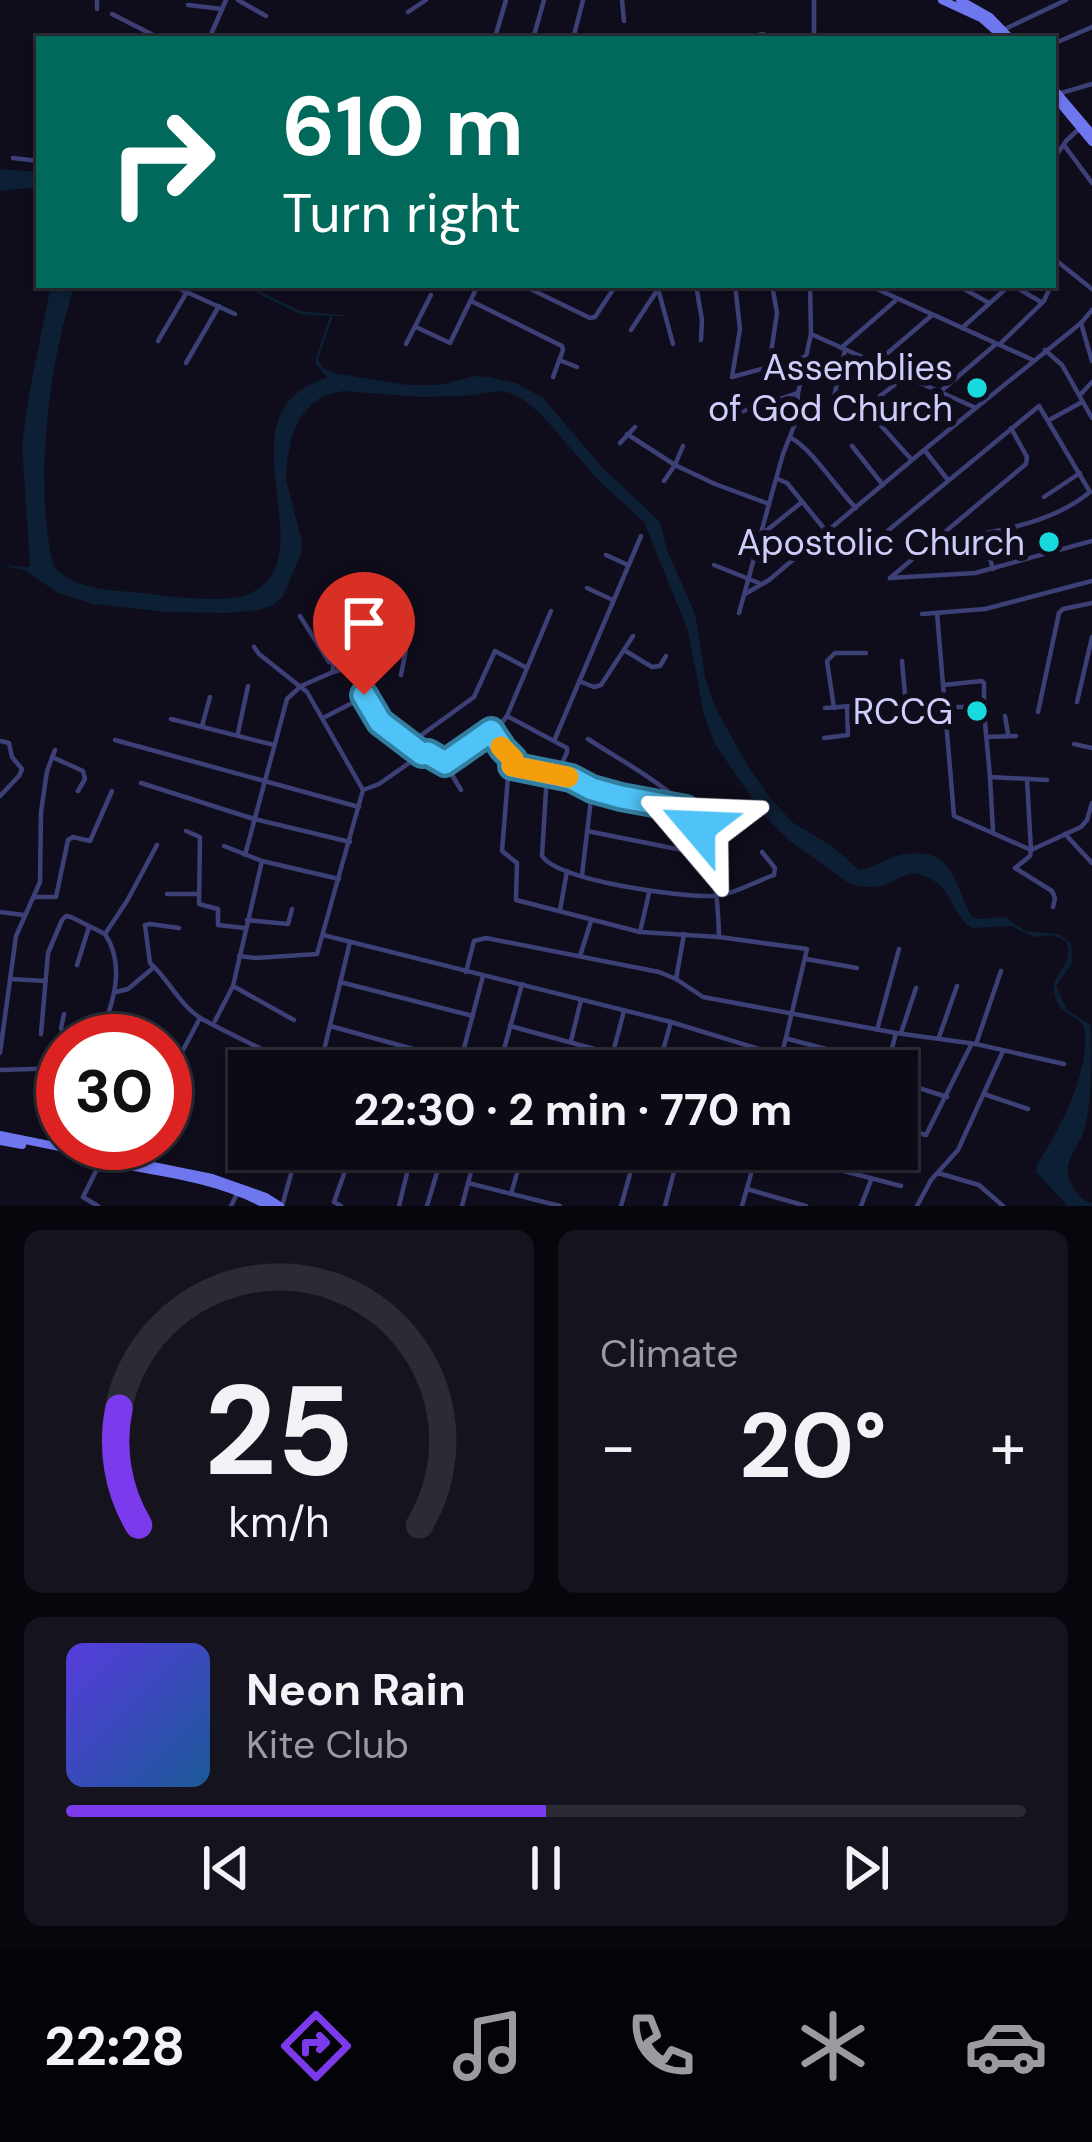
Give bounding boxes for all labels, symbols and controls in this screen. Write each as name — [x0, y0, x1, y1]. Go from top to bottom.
text: 610 m — [282, 72, 524, 181]
icon: right — [84, 84, 240, 240]
text: Turn right — [282, 178, 521, 249]
place label: Assemblies of God Church — [708, 344, 953, 432]
marker: Assemblies of God Church — [964, 375, 990, 401]
place label: Apostolic Church — [737, 519, 1025, 566]
marker: Apostolic Church — [1036, 529, 1062, 555]
pin — [313, 572, 415, 695]
icon: arrive — [331, 590, 397, 656]
place label: RCCG — [853, 688, 953, 735]
marker: RCCG — [964, 698, 990, 724]
position arrow — [635, 764, 761, 890]
speed limit sign: 30 — [36, 1014, 192, 1170]
text: 22:30 · 2 min · 770 m — [354, 1080, 792, 1139]
text: Climate — [600, 1328, 738, 1379]
text: 25 — [204, 1350, 354, 1513]
text: 20° — [739, 1388, 887, 1505]
text: − — [600, 1404, 636, 1489]
text: + — [990, 1404, 1026, 1489]
text: km/h — [228, 1493, 330, 1549]
text: Neon Rain — [246, 1660, 466, 1719]
text: Kite Club — [246, 1719, 409, 1770]
icon: previous — [193, 1835, 259, 1901]
icon: pause — [513, 1835, 579, 1901]
icon: next — [833, 1835, 899, 1901]
icon: directions — [274, 2004, 358, 2088]
icon: music — [446, 2004, 530, 2088]
icon: phone — [619, 2004, 703, 2088]
icon: climate — [791, 2004, 875, 2088]
icon: car — [964, 2004, 1048, 2088]
text: 22:28 — [44, 2011, 185, 2082]

